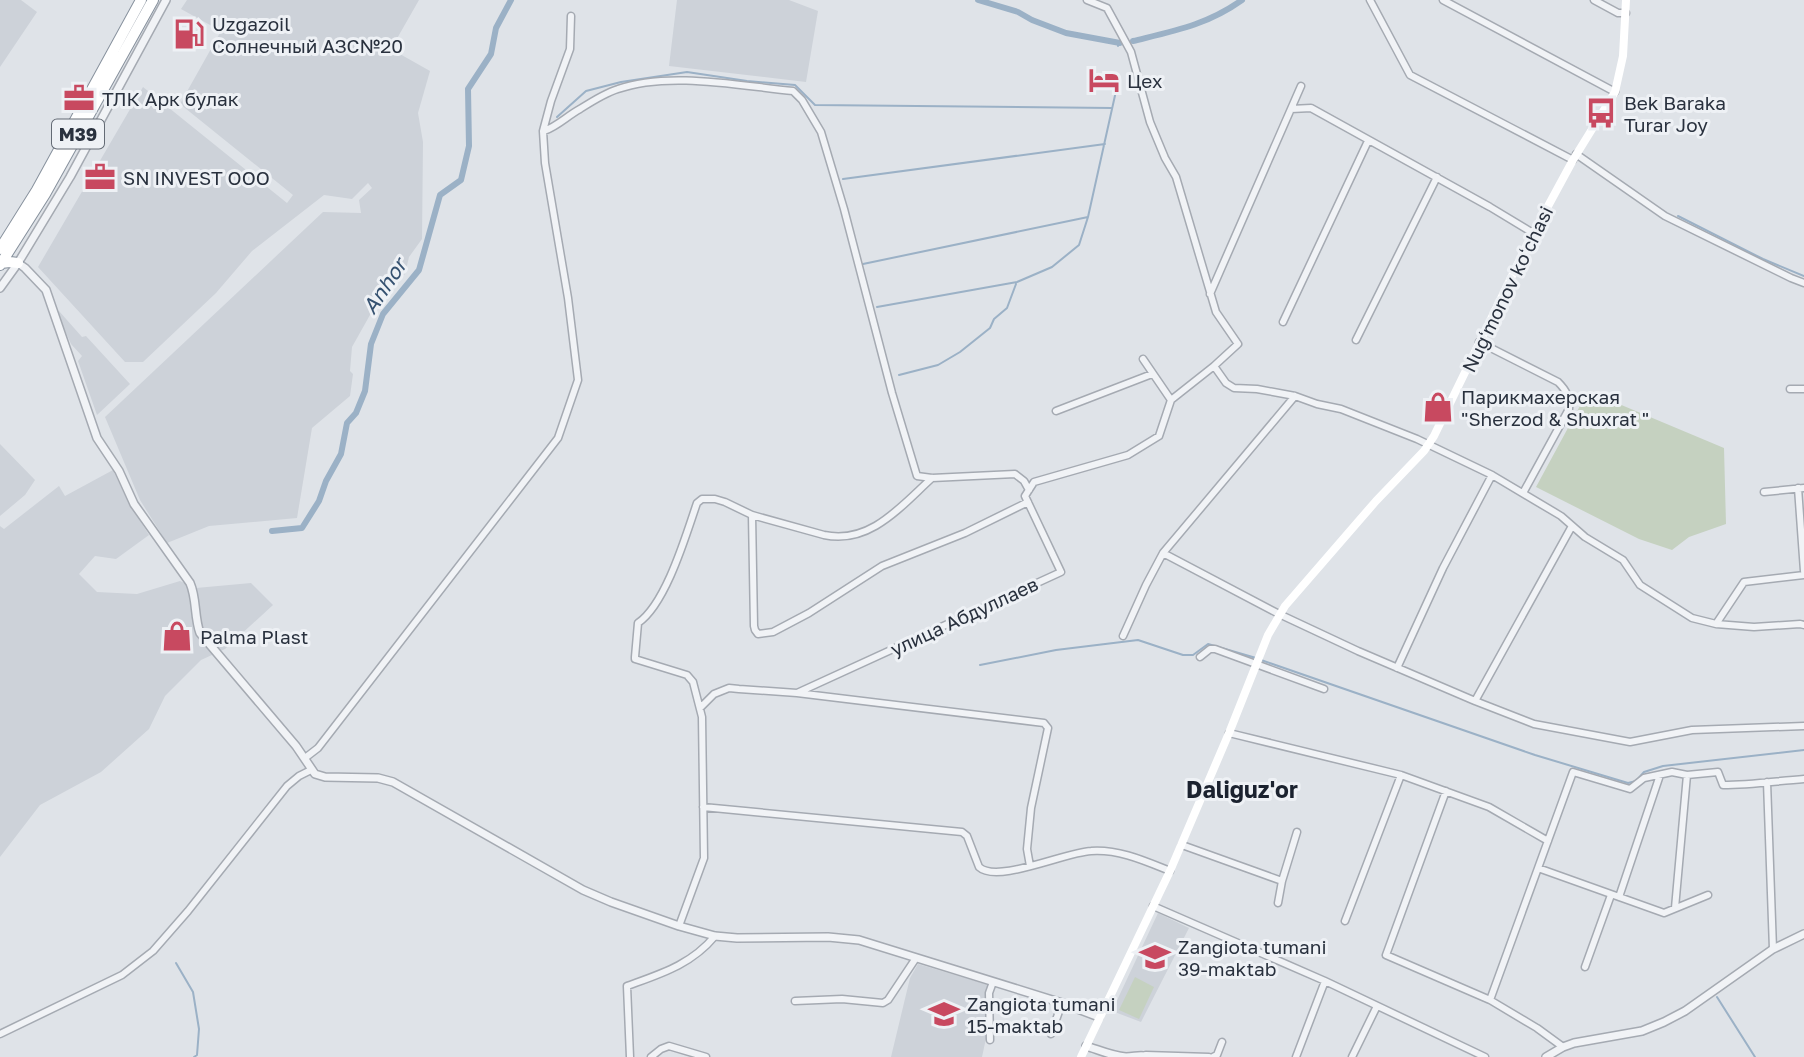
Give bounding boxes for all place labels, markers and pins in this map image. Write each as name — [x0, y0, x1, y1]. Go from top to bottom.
place label: Uzgazoil Солнечный АЗС№20 — [212, 12, 403, 57]
fuel station icon: Uzgazoil Солнечный АЗС№20 — [172, 17, 206, 51]
hotel icon: Цех — [1087, 63, 1121, 97]
place label: Цех — [1127, 69, 1162, 92]
office icon: ТЛК Арк булак — [62, 81, 96, 115]
place label: ТЛК Арк булак — [102, 87, 239, 110]
place label: Bek Baraka Turar Joy — [1624, 91, 1726, 136]
bus stop icon: Bek Baraka Turar Joy — [1584, 96, 1618, 130]
office icon: SN INVEST ООО — [83, 160, 117, 194]
place label: SN INVEST ООО — [123, 166, 270, 189]
place label: Парикмахерская "Sherzod & Shuxrat " — [1461, 385, 1649, 430]
shop icon: Парикмахерская "Sherzod & Shuxrat " — [1421, 390, 1455, 424]
shop icon: Palma Plast — [160, 619, 194, 653]
place label: Palma Plast — [200, 625, 308, 648]
place label: Zangiota tumani 39-maktab — [1178, 935, 1327, 980]
school or university icon: Zangiota tumani 39-maktab — [1138, 940, 1172, 974]
place label: Zangiota tumani 15-maktab — [967, 992, 1116, 1037]
school or university icon: Zangiota tumani 15-maktab — [927, 997, 961, 1031]

